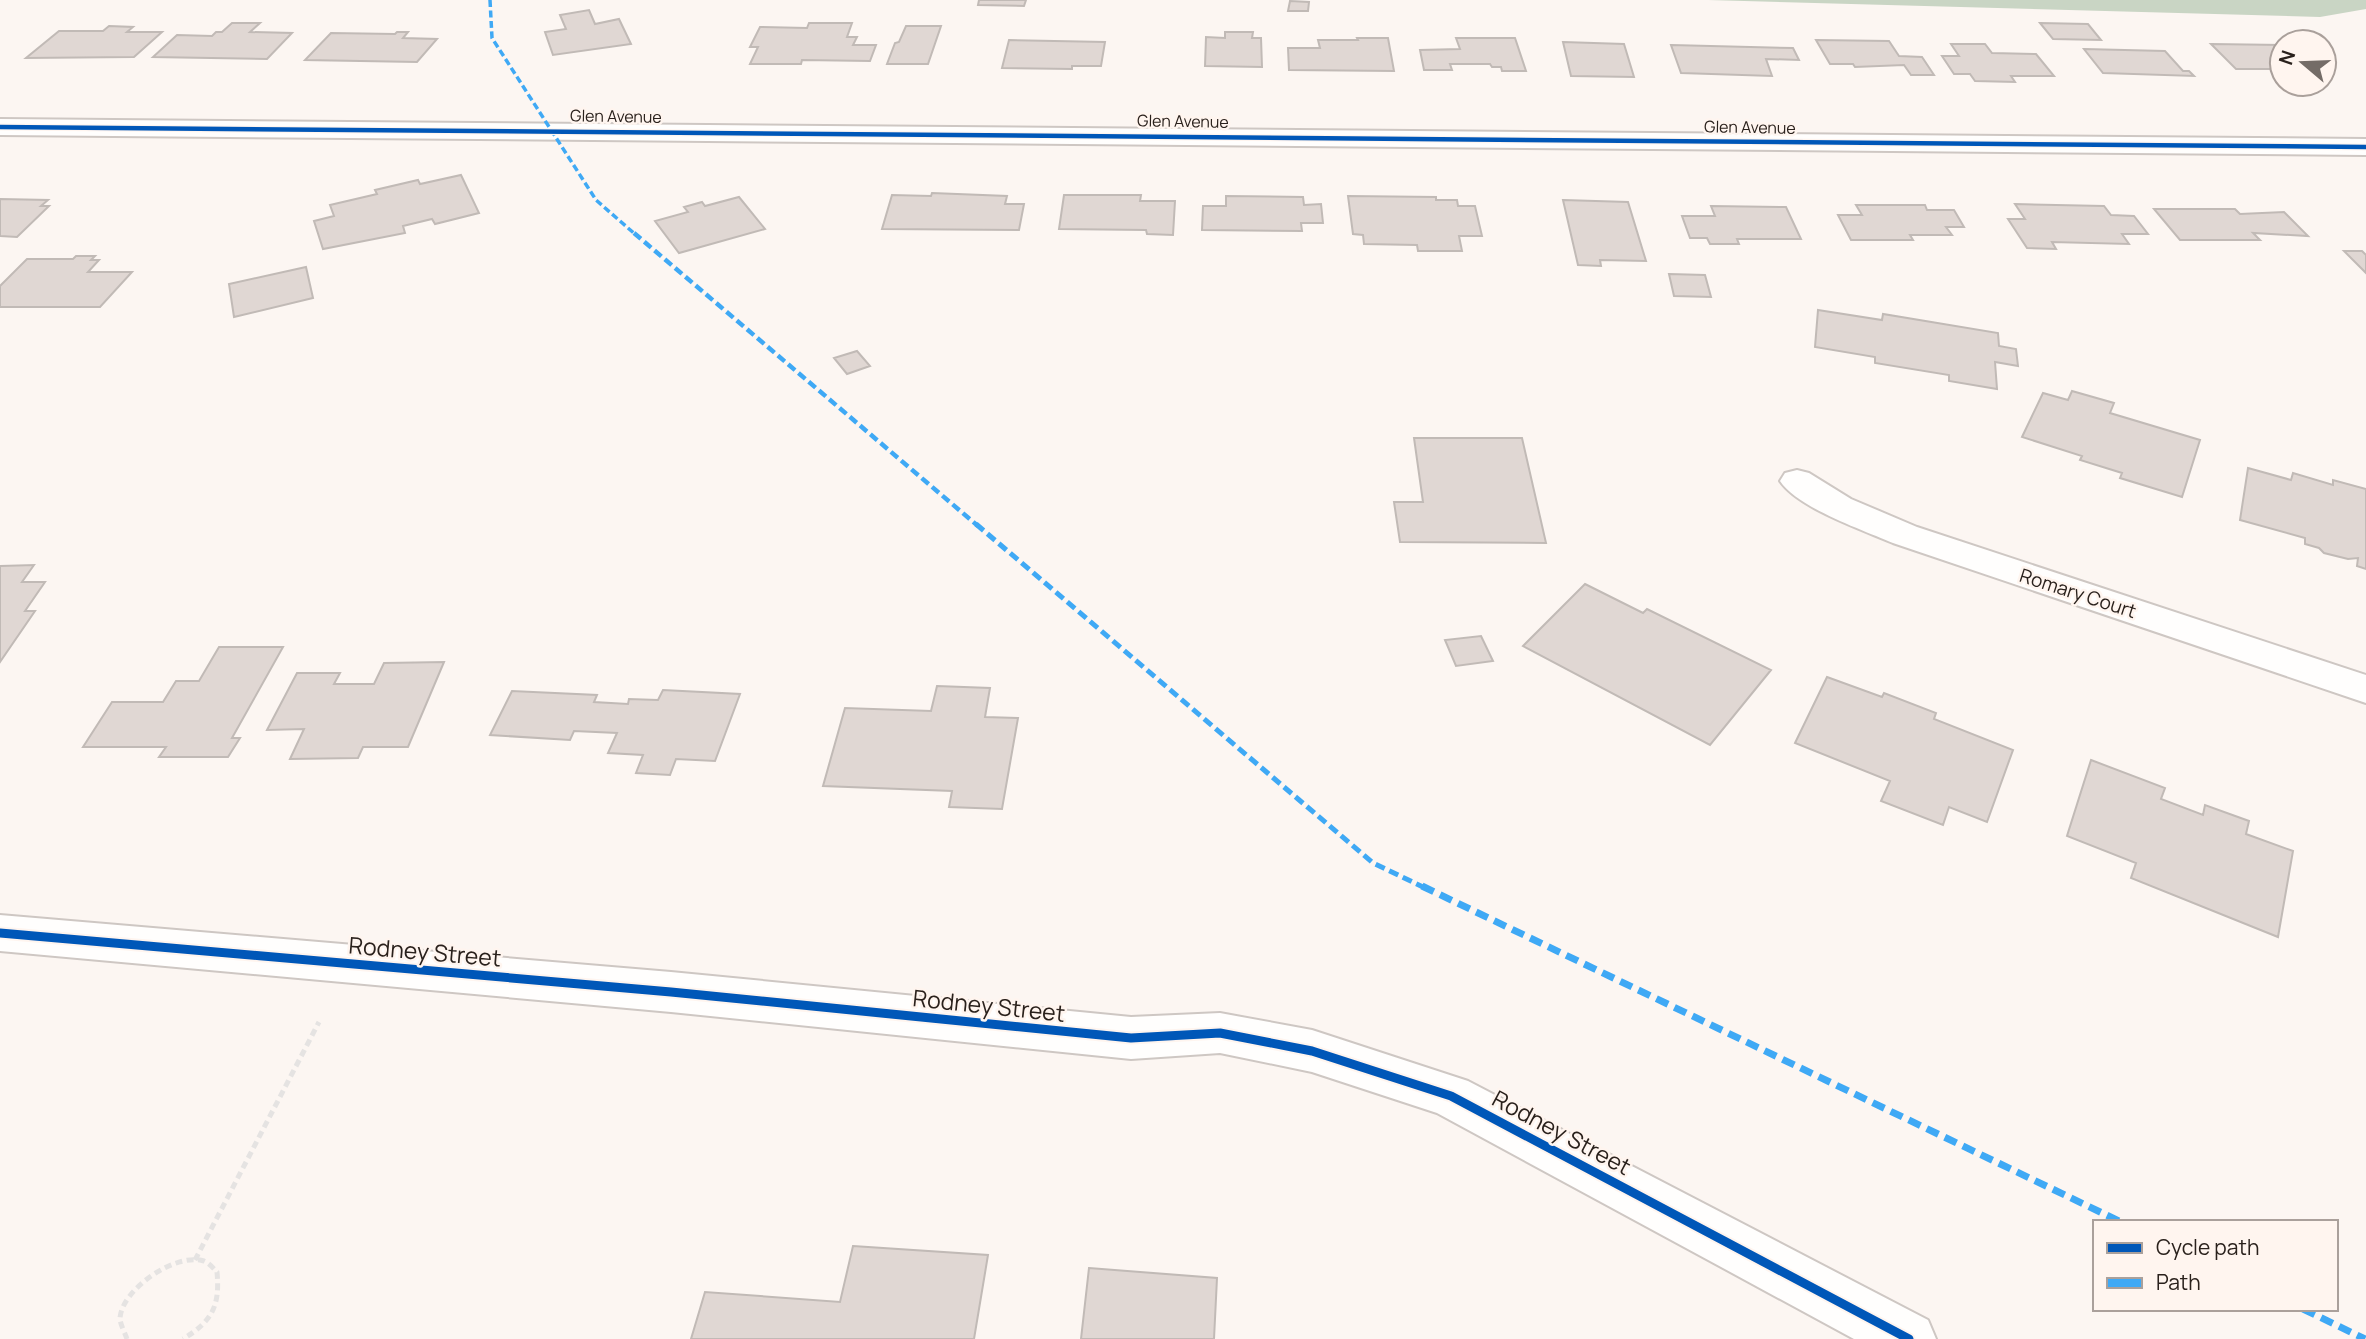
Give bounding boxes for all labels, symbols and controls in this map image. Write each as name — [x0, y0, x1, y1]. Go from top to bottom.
north arrow — [2268, 28, 2338, 98]
text: N — [2272, 47, 2301, 68]
street label: Glen Avenue — [570, 104, 662, 128]
street label: Glen Avenue — [1137, 109, 1229, 133]
street label: Glen Avenue — [1704, 115, 1796, 139]
street label: Romary Court — [2016, 562, 2140, 624]
street label: Rodney Street — [347, 928, 503, 974]
street label: Rodney Street — [911, 981, 1067, 1029]
street label: Rodney Street — [1487, 1082, 1637, 1182]
legend — [2093, 1220, 2338, 1311]
text: Cycle path — [2156, 1233, 2259, 1261]
text: Path — [2156, 1268, 2201, 1296]

